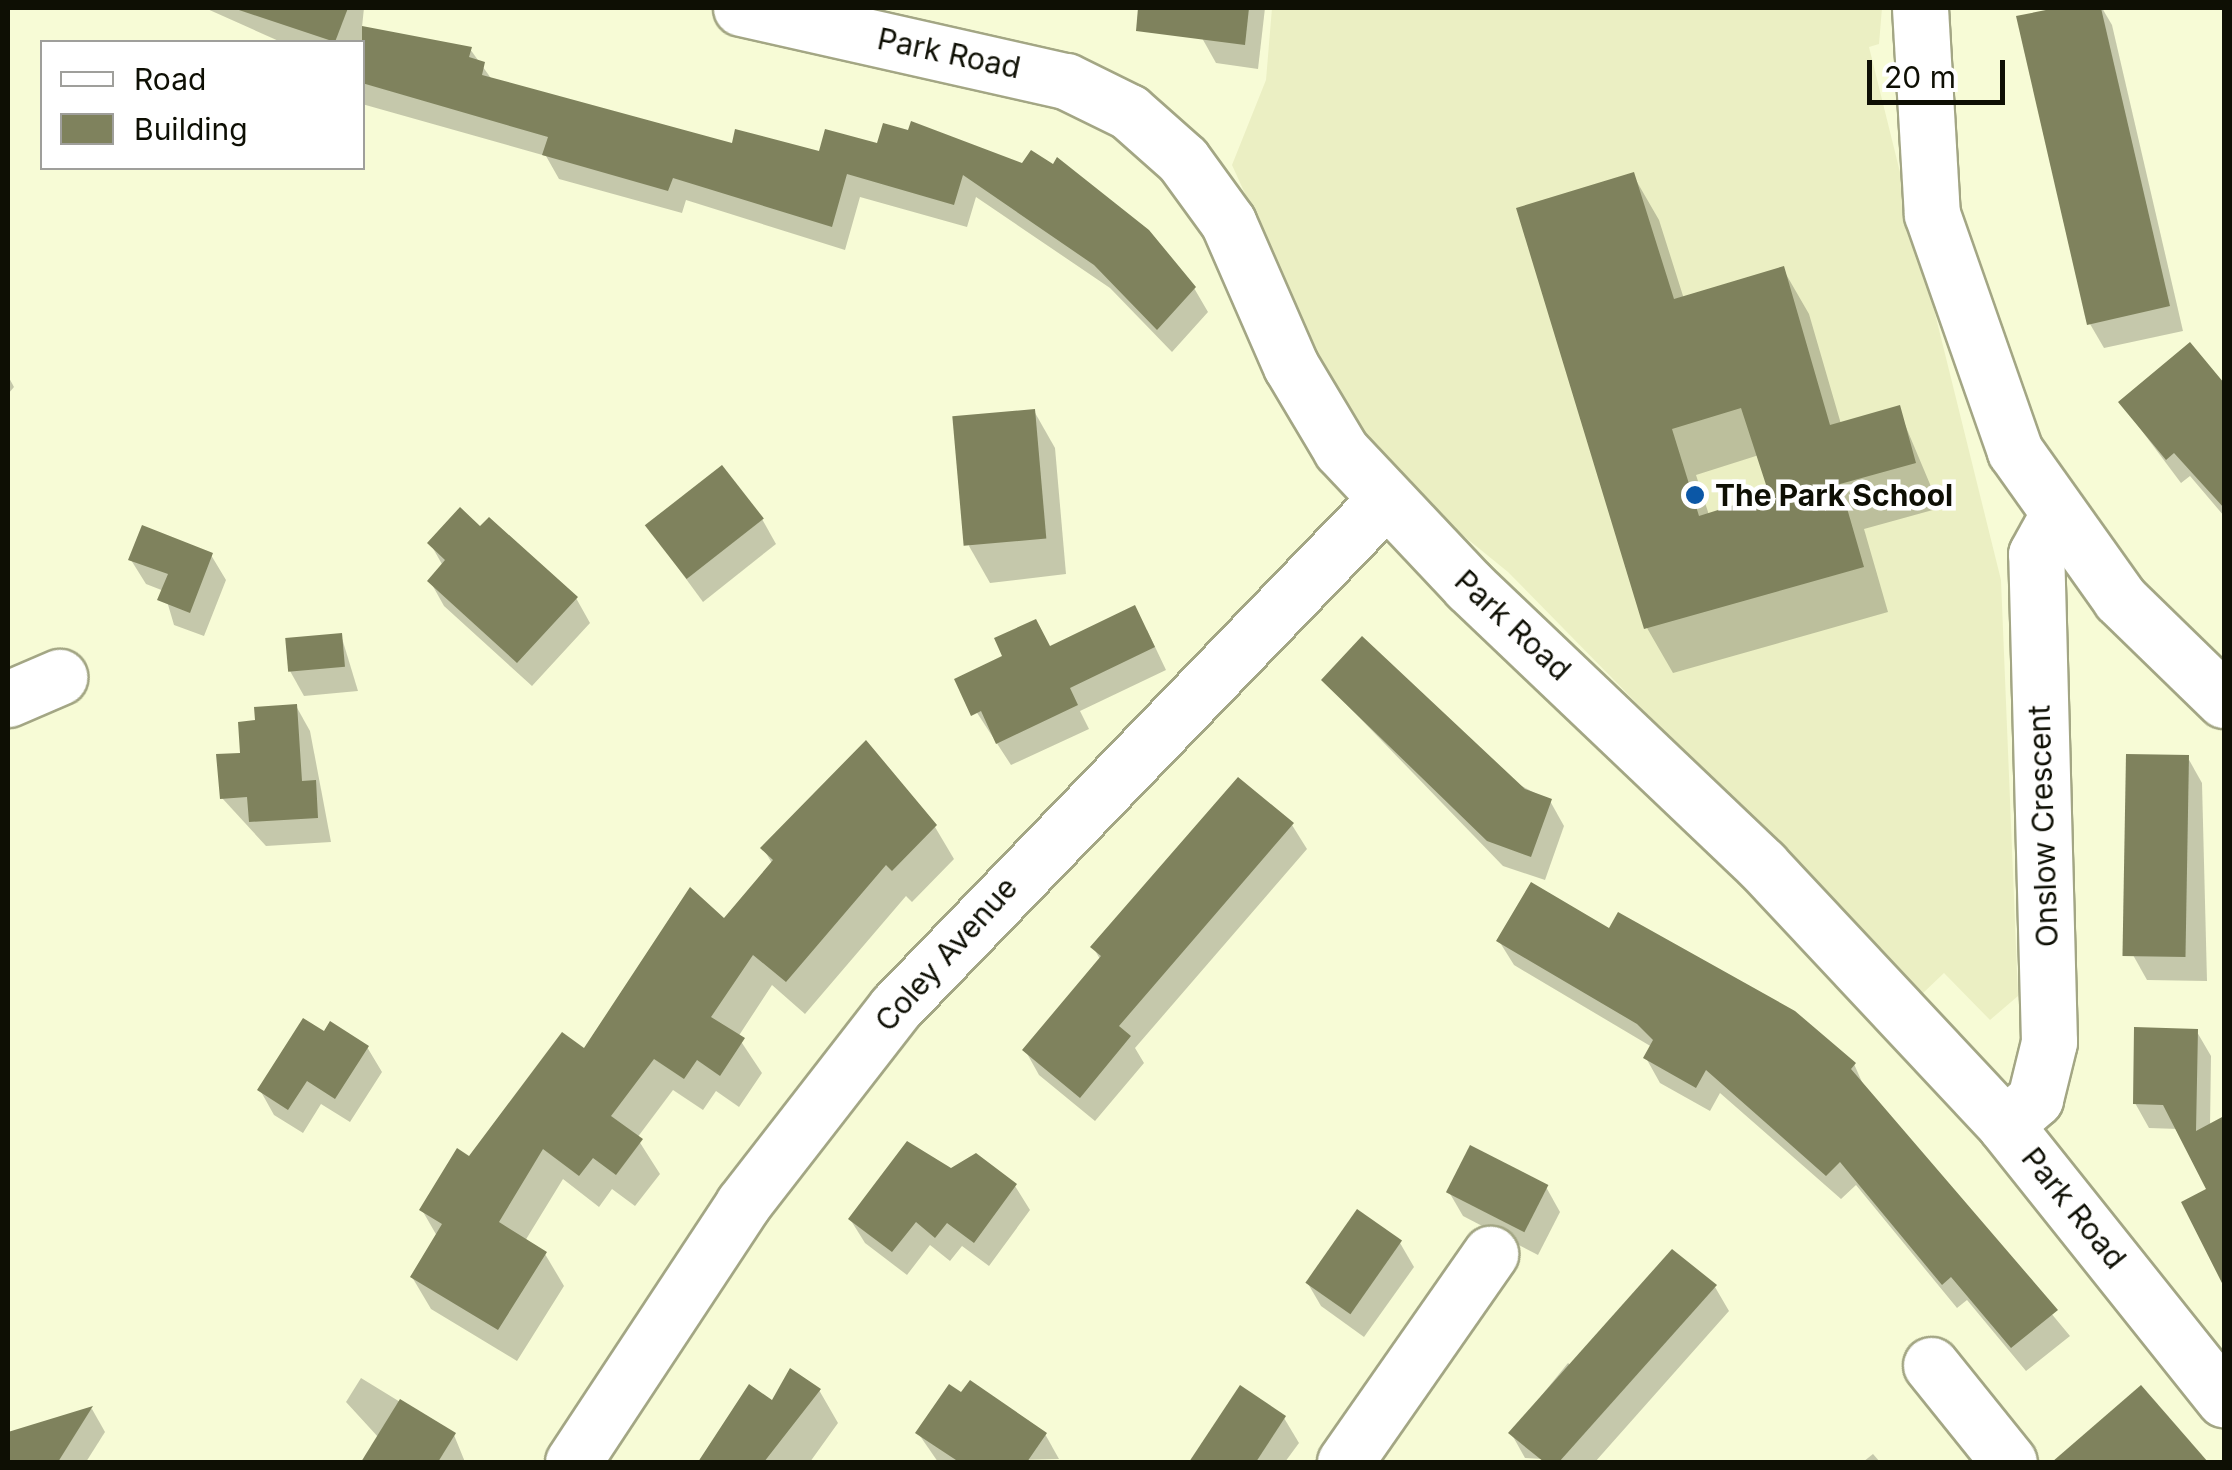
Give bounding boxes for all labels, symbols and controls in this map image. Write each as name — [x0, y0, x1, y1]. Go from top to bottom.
street label: Park Road — [874, 20, 1024, 86]
legend — [40, 40, 365, 170]
scale bar — [1872, 40, 2010, 102]
text: 20 m — [1884, 59, 1956, 95]
text: Road — [134, 61, 206, 97]
text: Building — [134, 111, 248, 147]
place label: The Park School — [1715, 477, 1953, 513]
marker: The Park School — [1684, 484, 1706, 506]
street label: Park Road — [1448, 562, 1578, 688]
street label: Onslow Crescent — [2021, 704, 2065, 948]
street label: Coley Avenue — [867, 870, 1025, 1038]
street label: Park Road — [2014, 1140, 2134, 1276]

